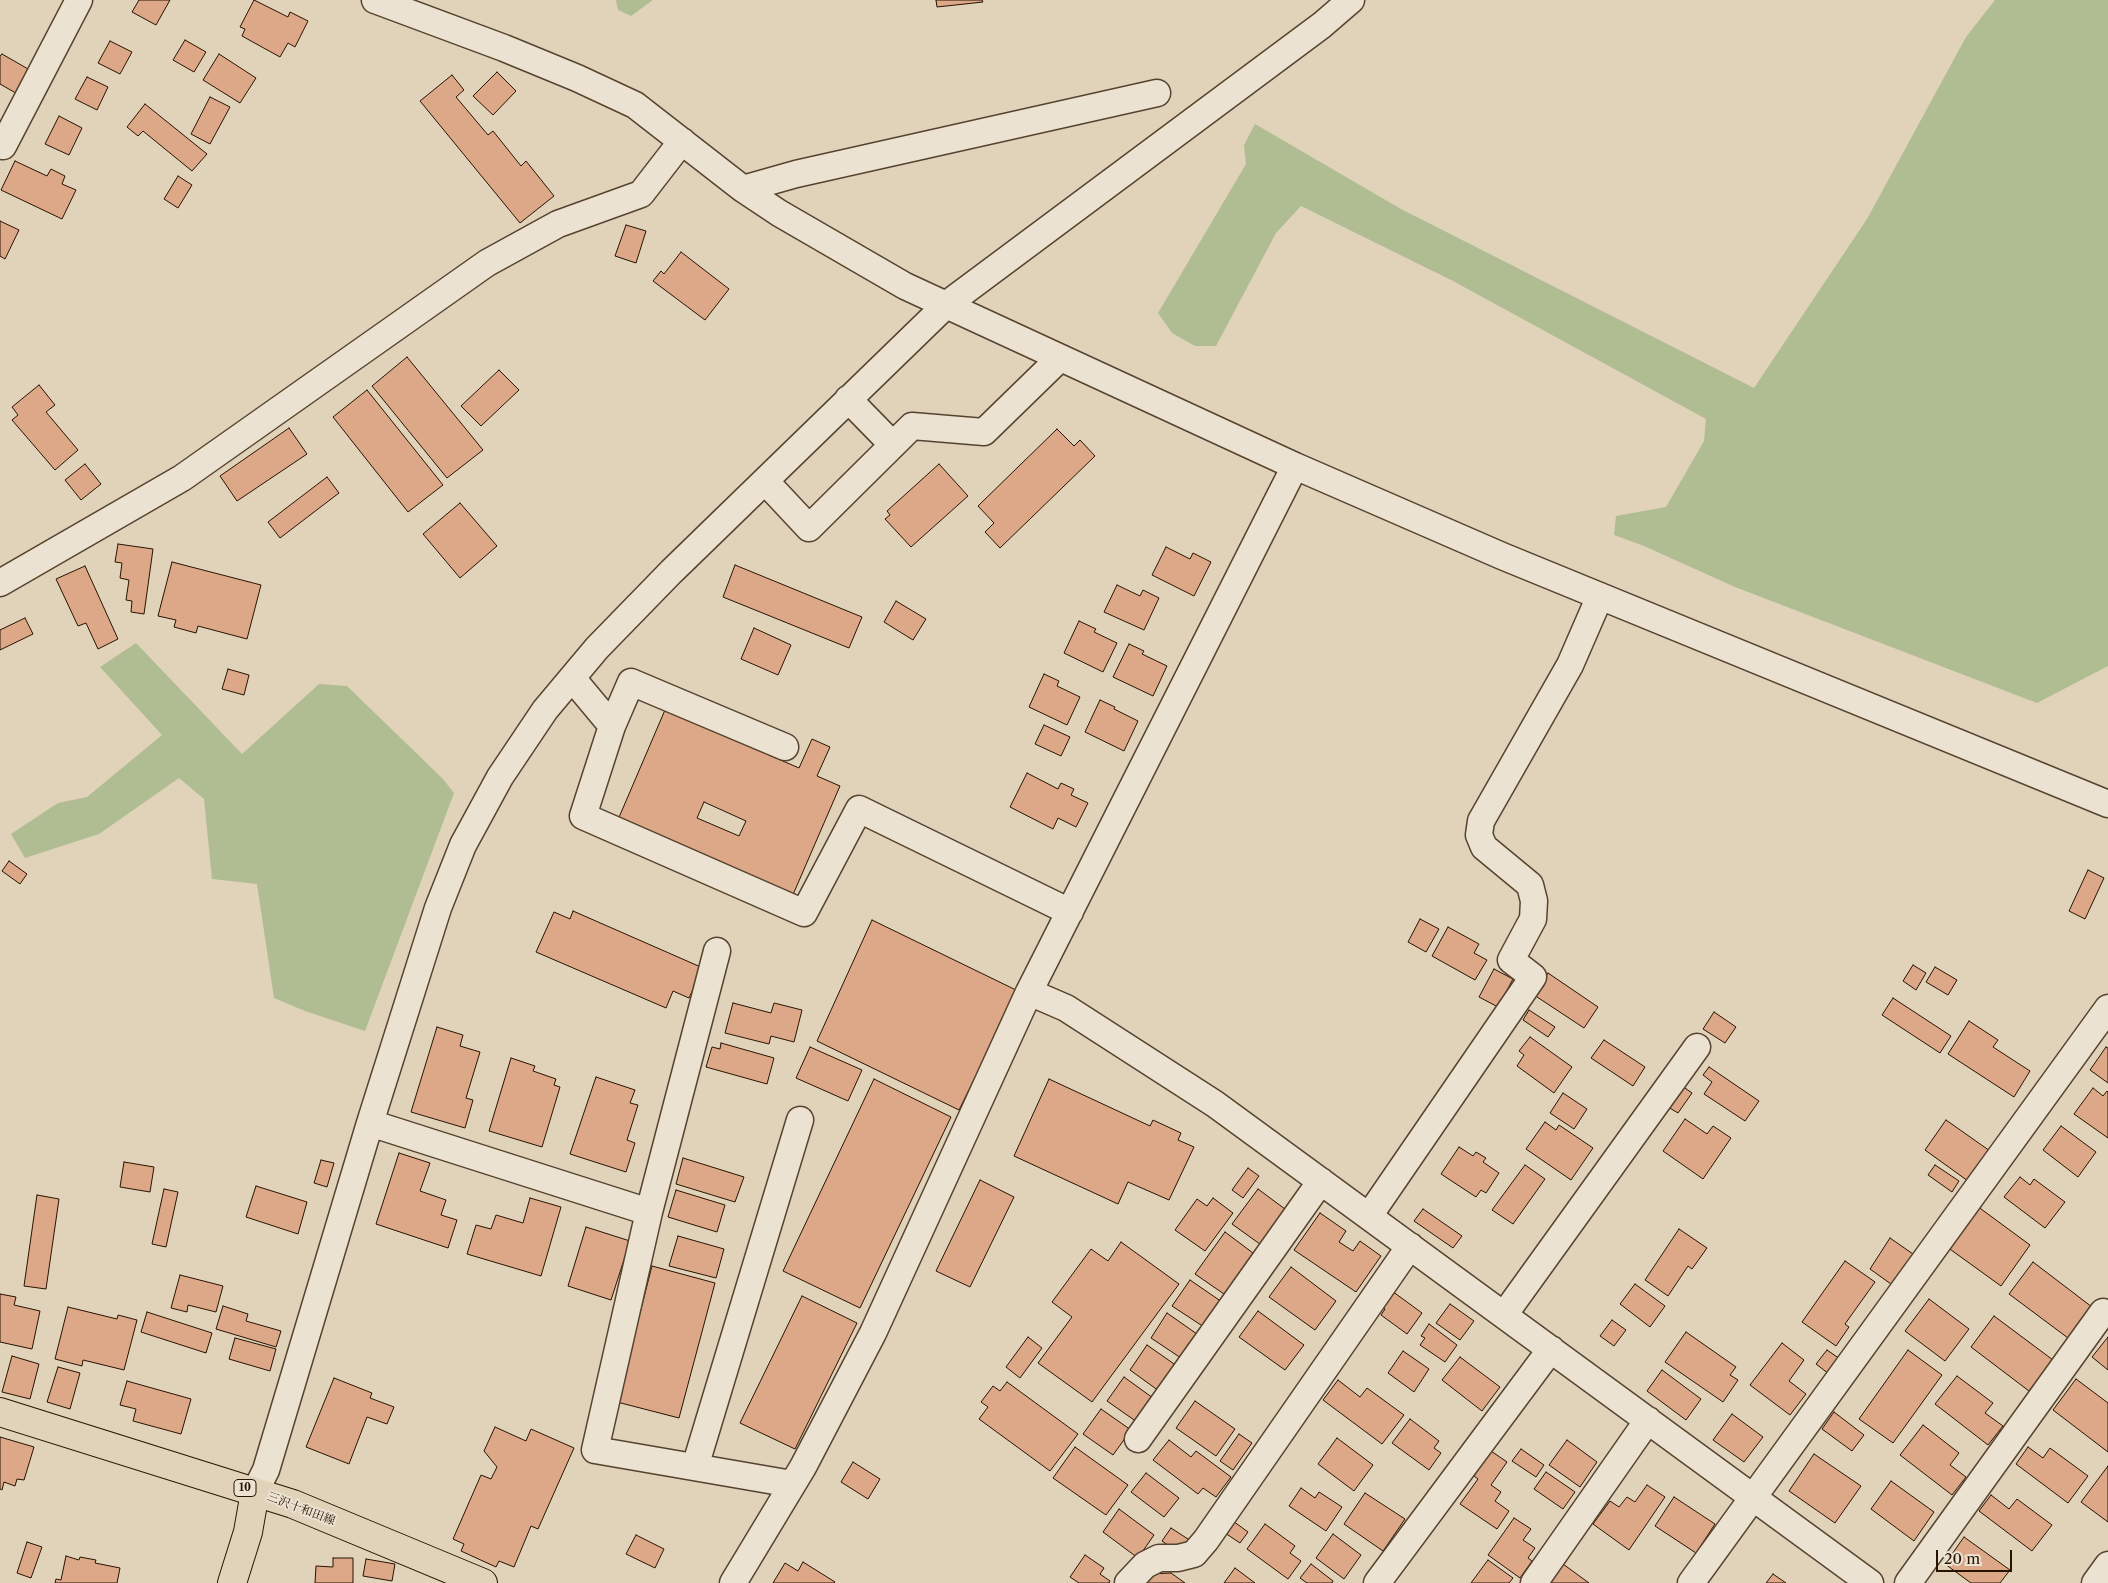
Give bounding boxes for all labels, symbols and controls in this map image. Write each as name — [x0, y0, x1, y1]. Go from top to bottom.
road number: 10 — [234, 1480, 256, 1496]
street label: 三沢十和田線 — [265, 1489, 337, 1529]
scale bar — [1938, 1540, 2014, 1572]
text: 20 m — [1944, 1549, 1980, 1568]

